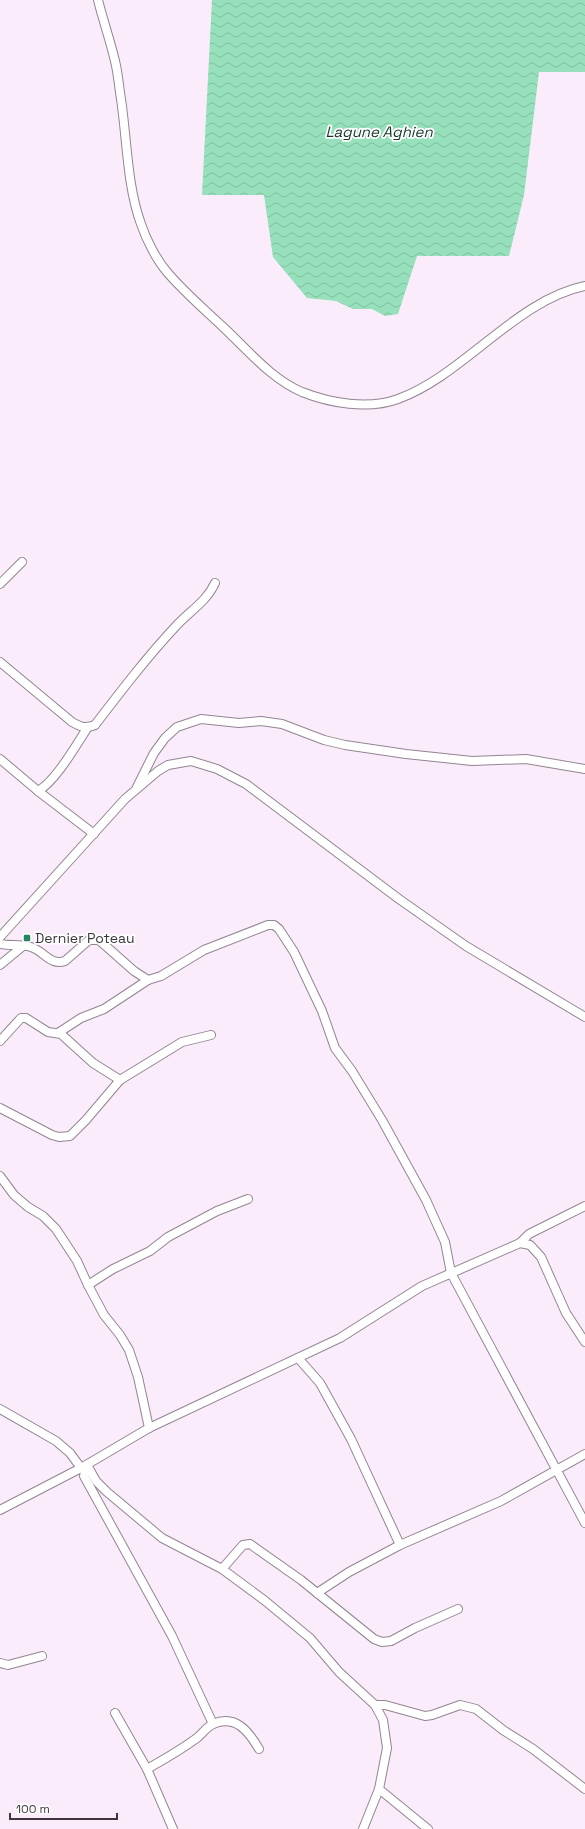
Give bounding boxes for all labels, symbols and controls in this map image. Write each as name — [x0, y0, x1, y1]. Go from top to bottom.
water label: Lagune Aghien — [325, 122, 433, 141]
place label: Dernier Poteau — [35, 929, 135, 947]
marker: Dernier Poteau — [22, 933, 32, 943]
scale bar — [10, 1795, 117, 1821]
text: 100 m — [16, 1801, 50, 1817]

